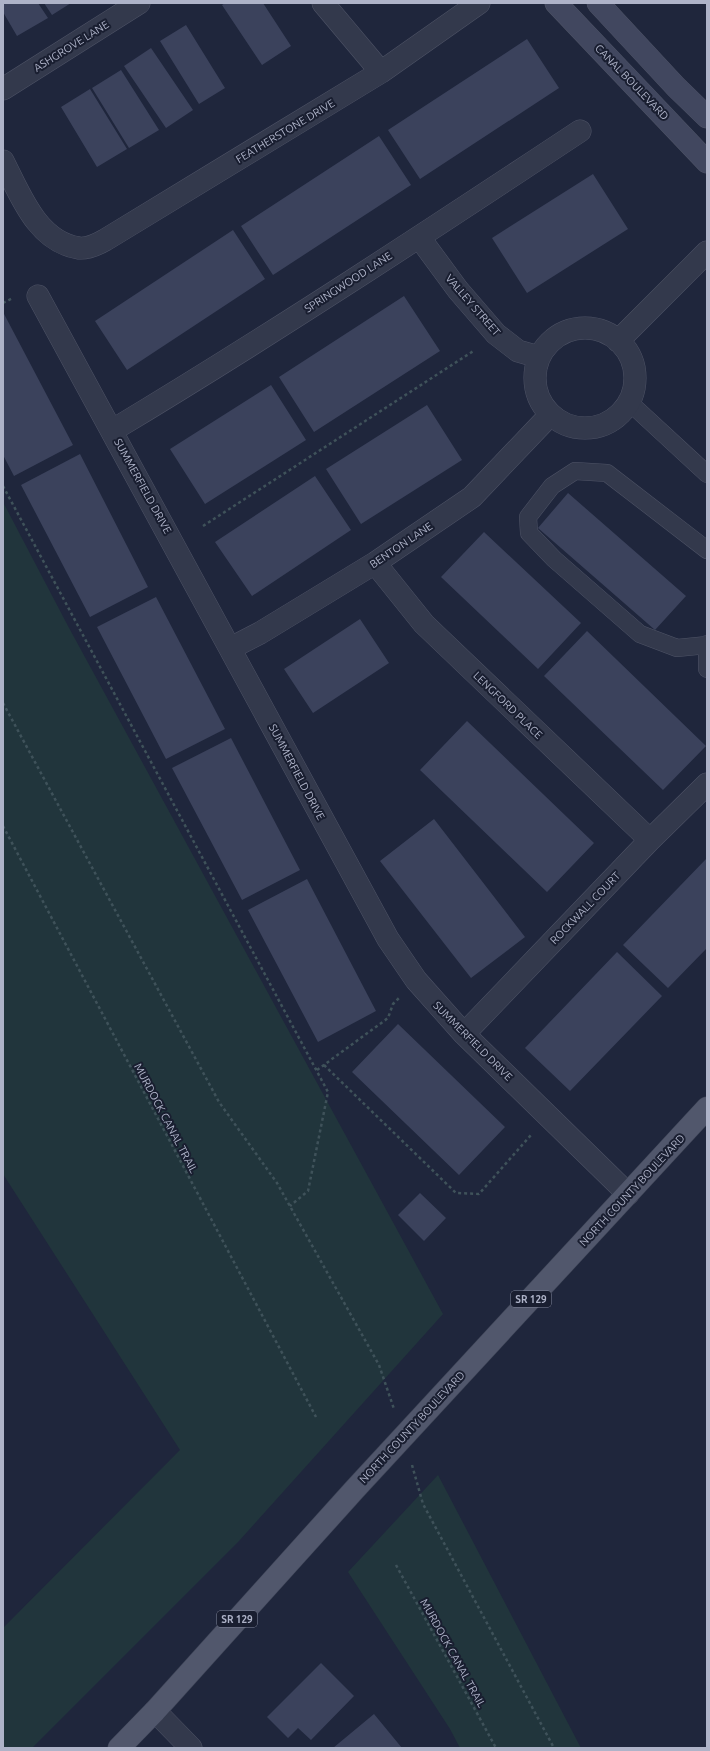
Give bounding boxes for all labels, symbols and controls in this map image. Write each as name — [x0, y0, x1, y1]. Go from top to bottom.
street label: ASHGROVE LANE — [31, 18, 111, 74]
street label: CANAL BOULEVARD — [593, 42, 671, 122]
street label: FEATHERSTONE DRIVE — [234, 97, 336, 165]
street label: SPRINGWOOD LANE — [302, 249, 394, 315]
street label: VALLEY STREET — [443, 272, 503, 338]
street label: SUMMERFIELD DRIVE — [112, 436, 174, 536]
street label: BENTON LANE — [367, 520, 435, 570]
street label: LENGFORD PLACE — [471, 669, 545, 741]
street label: SUMMERFIELD DRIVE — [267, 722, 327, 822]
street label: ROCKWALL COURT — [548, 869, 622, 947]
street label: SUMMERFIELD DRIVE — [431, 999, 515, 1083]
street label: MURDOCK CANAL TRAIL — [132, 1061, 200, 1175]
street label: NORTH COUNTY BOULEVARD — [577, 1131, 687, 1248]
road number: SR 129 — [511, 1291, 551, 1307]
street label: NORTH COUNTY BOULEVARD — [357, 1368, 467, 1485]
street label: MURDOCK CANAL TRAIL — [418, 1597, 488, 1710]
road number: SR 129 — [217, 1611, 257, 1627]

